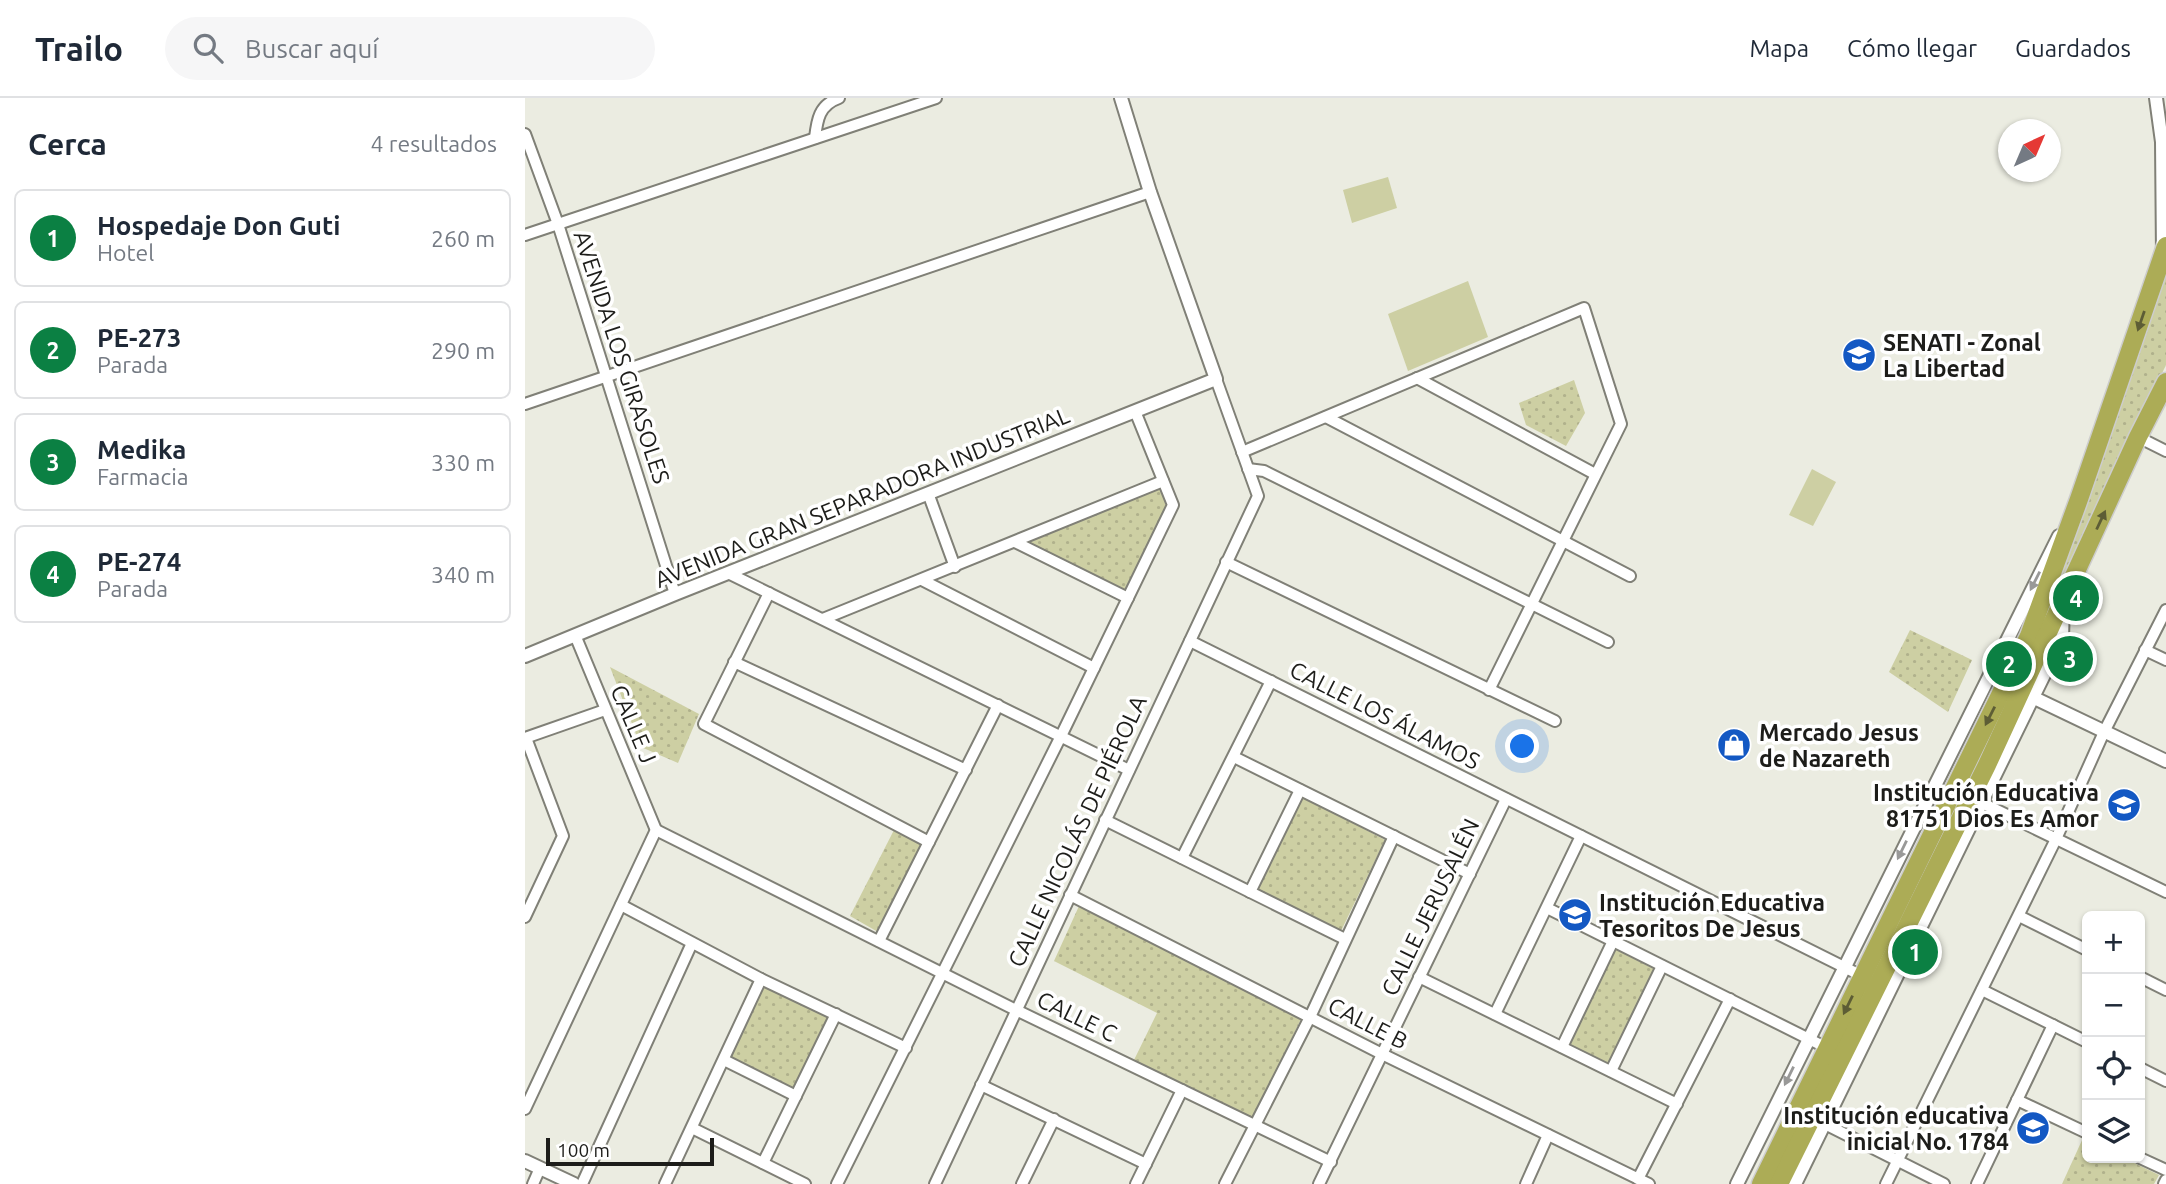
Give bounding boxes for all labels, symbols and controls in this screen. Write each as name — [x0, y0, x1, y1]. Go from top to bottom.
search box — [165, 17, 655, 80]
icon: search — [189, 29, 227, 67]
text: Trailo — [35, 30, 123, 67]
text: Buscar aquí — [245, 34, 379, 63]
text: Mapa — [1749, 35, 1809, 62]
text: Cómo llegar — [1847, 35, 1977, 62]
text: Guardados — [2015, 35, 2131, 62]
north arrow — [1998, 119, 2061, 182]
text: Cerca — [28, 127, 107, 161]
text: 4 resultados — [371, 131, 497, 156]
text: Hospedaje Don Guti — [97, 211, 340, 240]
text: 1 — [47, 226, 59, 251]
text: 260 m — [431, 226, 495, 251]
street label: AVENIDA LOS GIRASOLES — [569, 228, 675, 486]
text: Hotel — [97, 240, 154, 265]
one-way arrow — [2135, 311, 2146, 332]
text: PE-273 — [97, 323, 181, 352]
place label: SENATI - Zonal La Libertad — [1883, 330, 2041, 381]
school or university icon: SENATI - Zonal La Libertad — [1840, 336, 1878, 374]
text: 2 — [47, 338, 59, 363]
text: 290 m — [431, 338, 495, 363]
text: Parada — [97, 352, 168, 377]
street label: AVENIDA GRAN SEPARADORA INDUSTRIAL — [651, 402, 1073, 592]
text: Medika — [97, 435, 186, 464]
text: 3 — [47, 450, 59, 475]
text: 330 m — [431, 450, 495, 475]
text: Farmacia — [97, 464, 189, 489]
one-way arrow — [2095, 510, 2106, 530]
text: PE-274 — [97, 547, 181, 576]
text: 4 — [47, 562, 59, 587]
text: 340 m — [431, 562, 495, 587]
one-way arrow — [2030, 571, 2041, 591]
pin: 4 — [2053, 572, 2099, 624]
text: Parada — [97, 576, 168, 601]
pin: 3 — [2047, 633, 2093, 685]
pin: 2 — [1986, 638, 2032, 690]
street label: CALLE LOS ÁLAMOS — [1286, 655, 1484, 774]
street label: CALLE J — [606, 681, 662, 767]
street label: CALLE NICOLÁS DE PIÉROLA — [1002, 691, 1151, 971]
one-way arrow — [1984, 706, 1995, 726]
place label: Mercado Jesus de Nazareth — [1759, 720, 1919, 771]
shop icon: Mercado Jesus de Nazareth — [1715, 726, 1753, 764]
your location — [1505, 729, 1539, 763]
place label: Institución Educativa 81751 Dios Es Amor — [1873, 780, 2100, 831]
school or university icon: Institución Educativa 81751 Dios Es Amor — [2105, 786, 2143, 824]
street label: CALLE JERUSALÉN — [1375, 814, 1484, 999]
one-way arrow — [1896, 840, 1907, 860]
place label: Institución Educativa Tesoritos De Jesus — [1599, 890, 1825, 941]
school or university icon: Institución Educativa Tesoritos De Jesus — [1556, 896, 1594, 934]
map controls — [2082, 911, 2145, 1163]
button: + — [2082, 911, 2145, 974]
pin: 1 — [1892, 926, 1938, 978]
button: − — [2082, 974, 2145, 1037]
street label: CALLE C — [1033, 986, 1121, 1046]
street label: CALLE B — [1324, 992, 1412, 1054]
one-way arrow — [1843, 995, 1854, 1015]
button: locate — [2082, 1037, 2145, 1100]
one-way arrow — [1784, 1066, 1795, 1086]
button: layers — [2082, 1100, 2145, 1163]
place label: Institución educativa inicial No. 1784 — [1783, 1103, 2009, 1154]
school or university icon: Institución educativa inicial No. 1784 — [2014, 1109, 2052, 1147]
scale bar — [546, 1135, 714, 1167]
text: 100 m — [557, 1139, 610, 1161]

